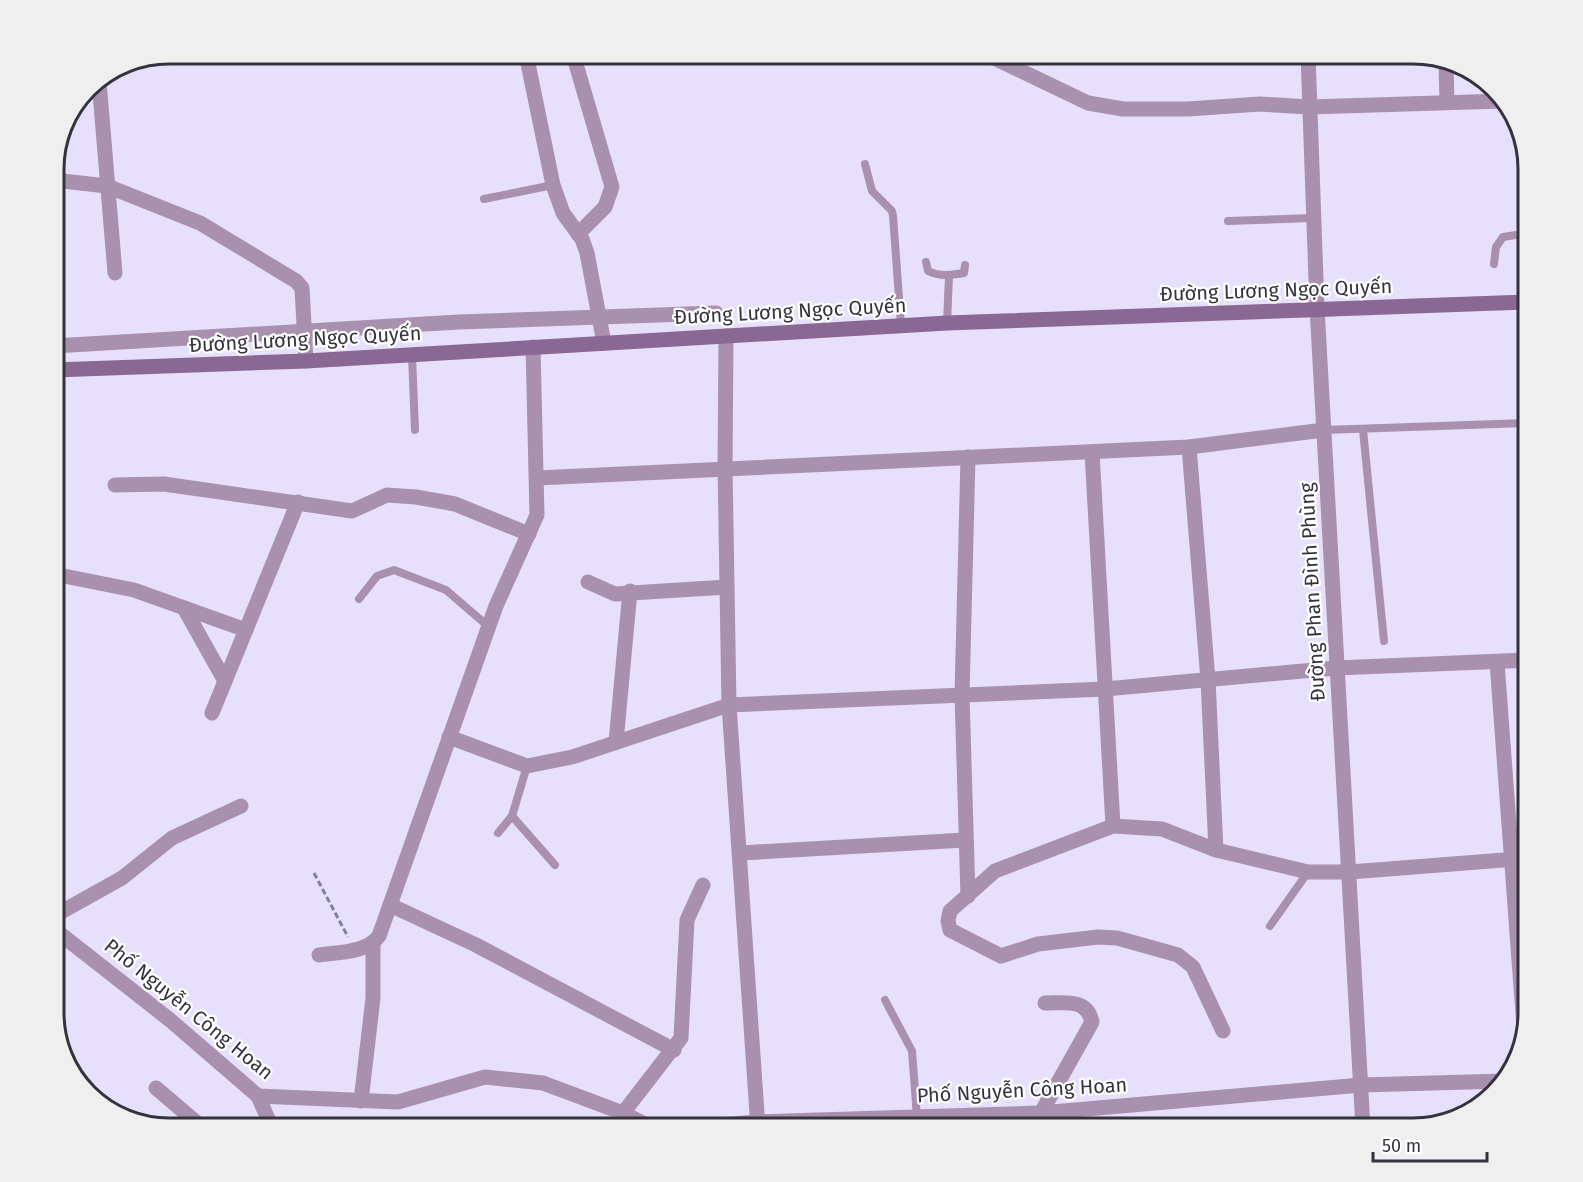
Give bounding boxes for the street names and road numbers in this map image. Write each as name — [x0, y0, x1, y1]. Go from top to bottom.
street label: Đường Lương Ngọc Quyến — [1159, 274, 1393, 306]
street label: Đường Lương Ngọc Quyến — [673, 293, 907, 329]
street label: Đường Lương Ngọc Quyến — [188, 321, 422, 357]
street label: Đường Phan Đình Phùng — [1294, 481, 1330, 702]
street label: Phố Nguyễn Công Hoan — [100, 933, 278, 1085]
street label: Phố Nguyễn Công Hoan — [916, 1073, 1128, 1107]

